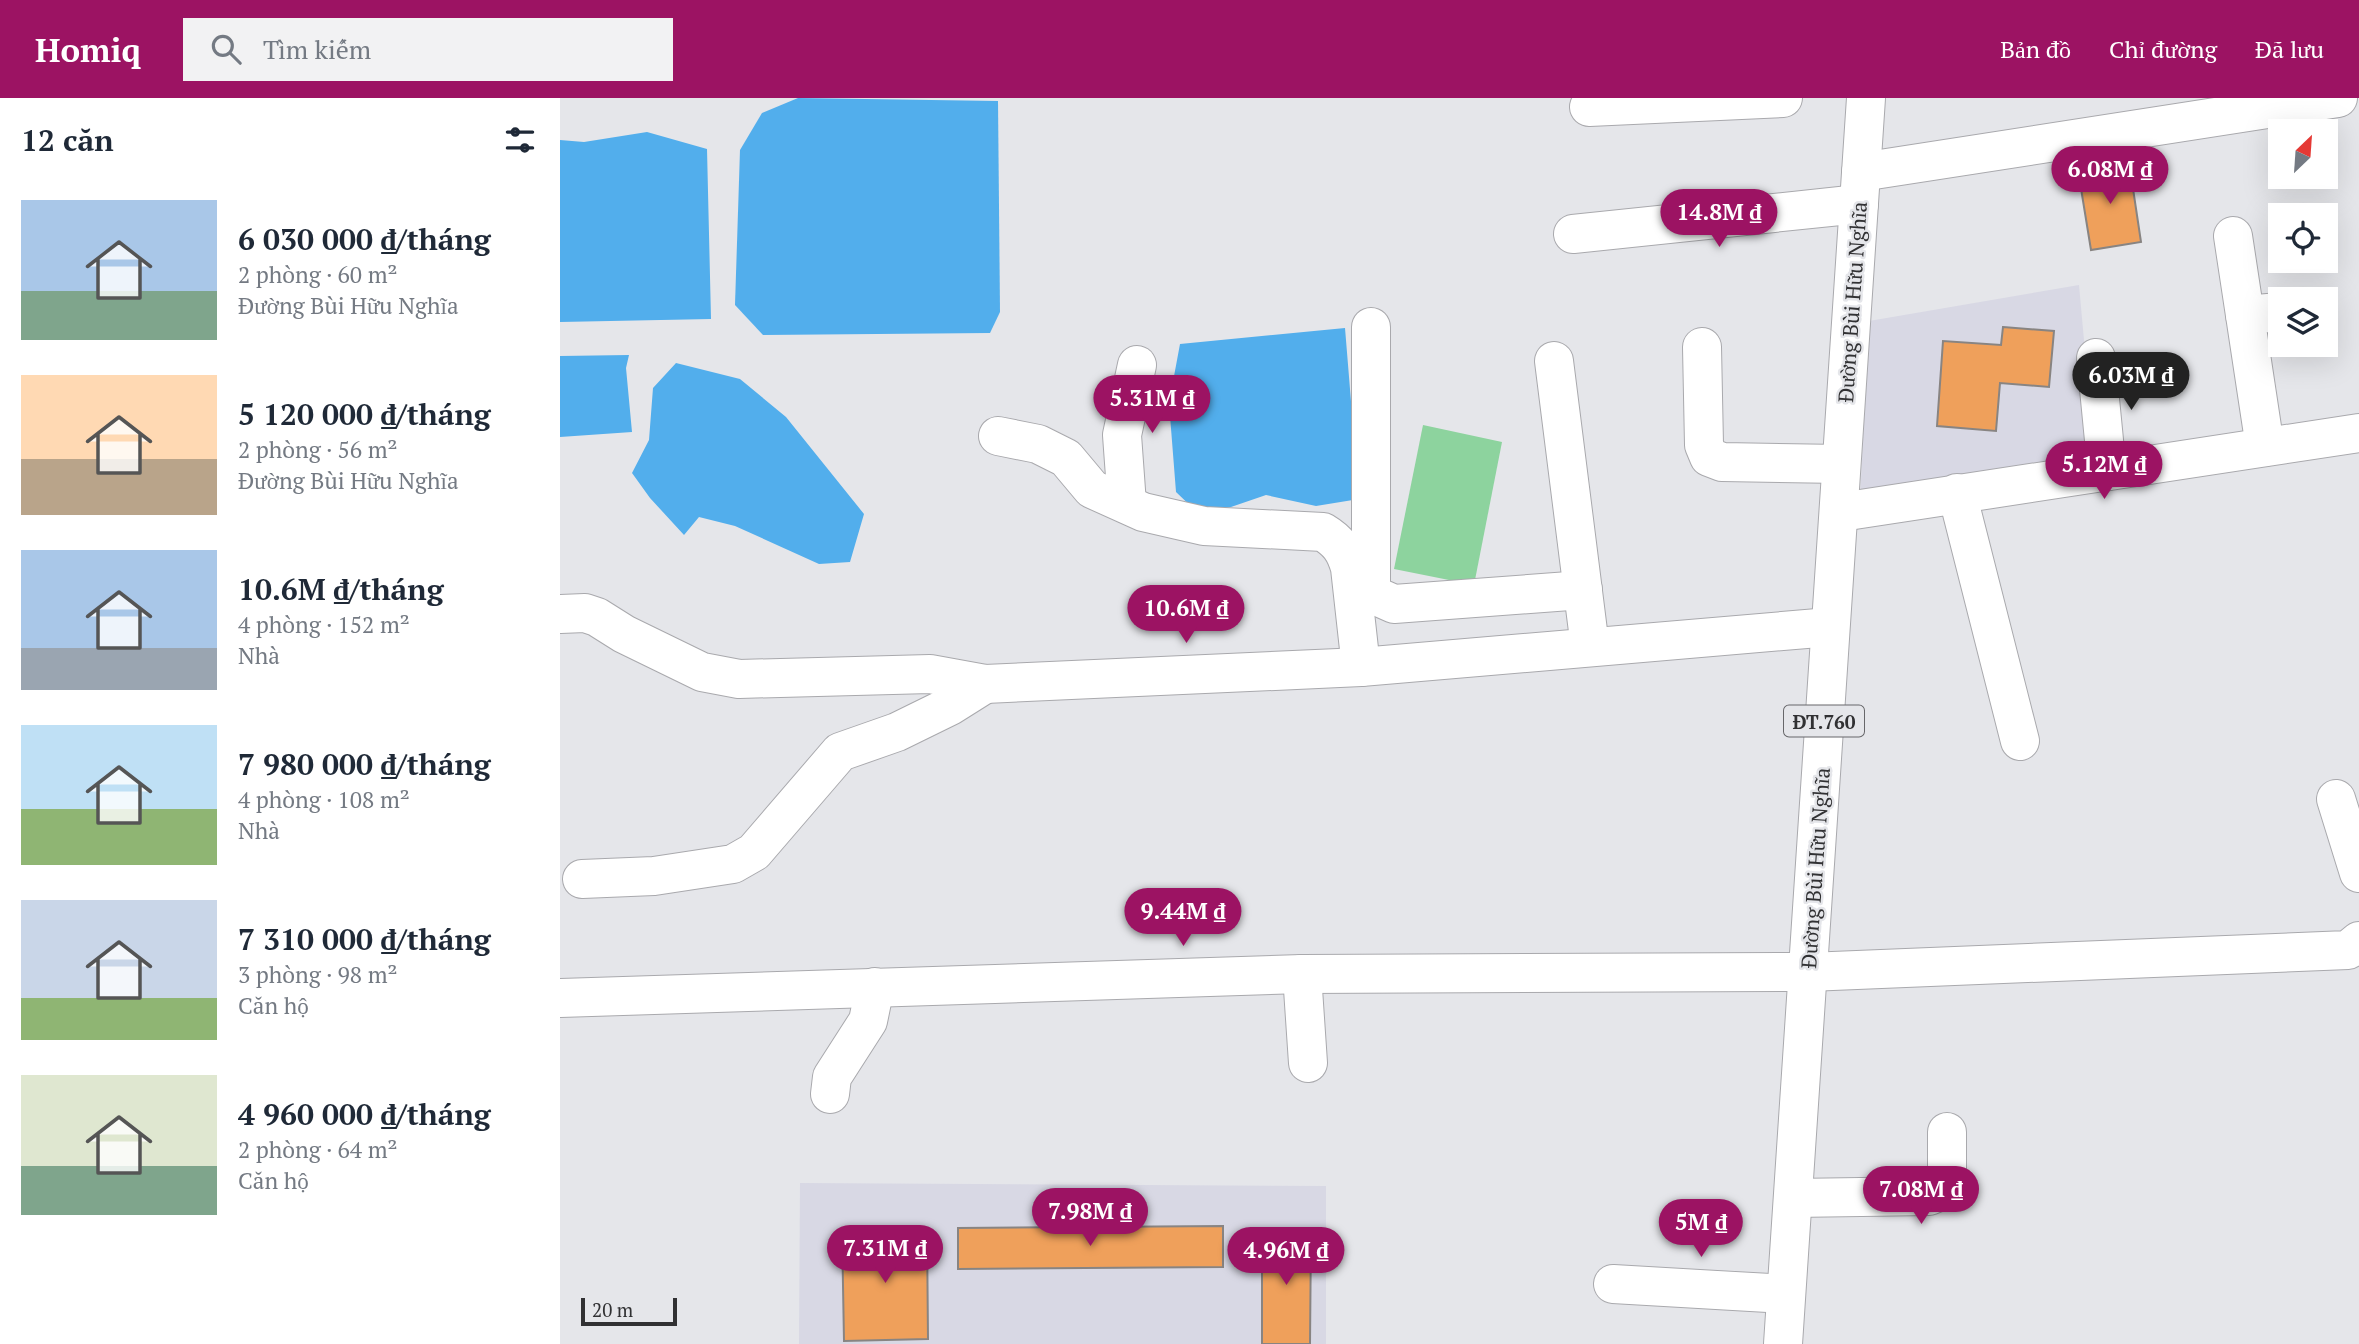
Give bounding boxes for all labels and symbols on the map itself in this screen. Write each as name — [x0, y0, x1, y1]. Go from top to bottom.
north arrow — [2268, 119, 2338, 189]
pin: 6.08M ₫ — [2045, 146, 2175, 206]
pin: 14.8M ₫ — [1654, 190, 1784, 249]
street label: Đường Bùi Hữu Nghĩa — [1831, 200, 1873, 403]
pin: 6.03M ₫ — [2066, 352, 2196, 412]
pin: 5.31M ₫ — [1087, 376, 1217, 435]
pin: 5.12M ₫ — [2039, 442, 2169, 501]
pin: 10.6M ₫ — [1121, 586, 1251, 645]
road number: ĐT.760 — [1784, 706, 1864, 736]
street label: Đường Bùi Hữu Nghĩa — [1794, 766, 1836, 969]
pin: 9.44M ₫ — [1118, 888, 1248, 948]
pin: 7.08M ₫ — [1856, 1166, 1986, 1226]
pin: 7.98M ₫ — [1025, 1188, 1155, 1248]
pin: 5M ₫ — [1660, 1200, 1742, 1259]
pin: 7.31M ₫ — [820, 1226, 950, 1285]
pin: 4.96M ₫ — [1221, 1228, 1351, 1287]
scale bar — [581, 1295, 677, 1327]

